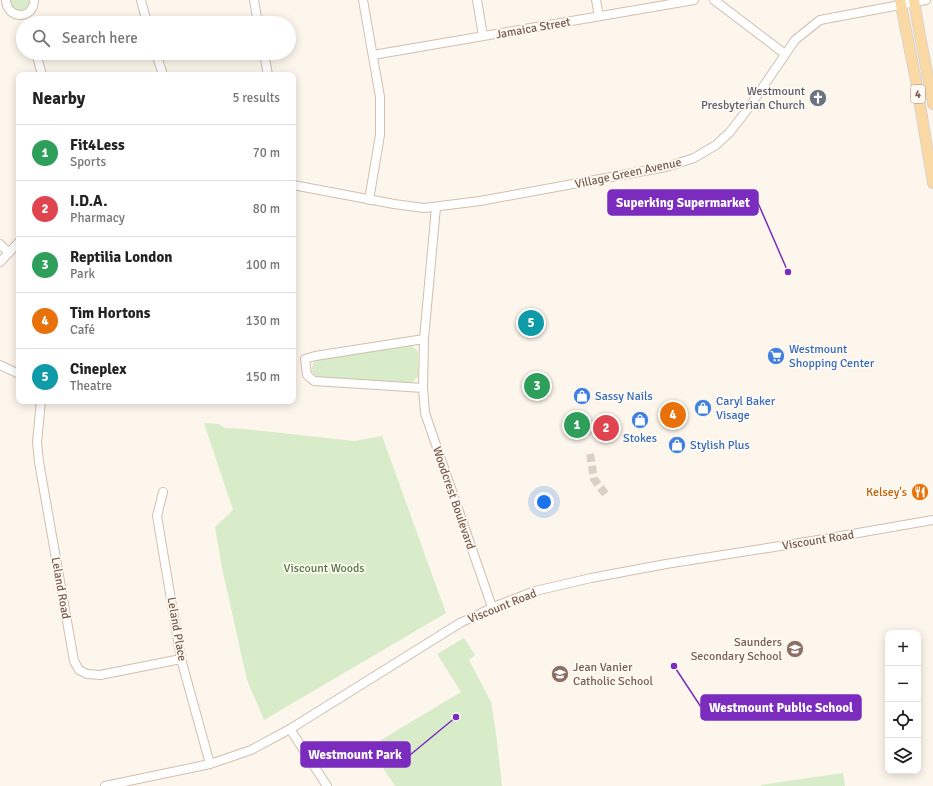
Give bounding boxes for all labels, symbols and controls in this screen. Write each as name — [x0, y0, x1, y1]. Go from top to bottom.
street label: Jamaica Street — [494, 15, 572, 42]
search box — [16, 16, 296, 60]
icon: search — [30, 27, 52, 49]
text: Search here — [62, 29, 138, 47]
place label: Westmount Presbyterian Church — [701, 84, 805, 113]
road number: 4 — [911, 85, 925, 103]
text: Nearby — [32, 88, 85, 109]
church icon: Westmount Presbyterian Church — [808, 88, 828, 108]
text: 5 results — [232, 90, 280, 106]
text: Fit4Less — [70, 136, 125, 154]
text: 1 — [41, 145, 49, 161]
text: 70 m — [253, 145, 280, 161]
text: Sports — [70, 154, 106, 170]
street label: Village Green Avenue — [573, 155, 683, 192]
callout: Superking Supermarket — [608, 190, 758, 215]
text: I.D.A. — [70, 192, 108, 210]
text: Superking Supermarket — [616, 195, 750, 211]
text: 2 — [41, 201, 49, 217]
text: 80 m — [253, 201, 280, 217]
text: Pharmacy — [70, 210, 125, 226]
text: Reptilia London — [70, 248, 172, 266]
text: 3 — [41, 257, 49, 273]
text: 100 m — [246, 257, 280, 273]
text: Park — [70, 266, 95, 282]
text: Tim Hortons — [70, 304, 150, 322]
pin: 5 — [518, 308, 544, 338]
text: 4 — [41, 313, 49, 329]
text: 130 m — [246, 313, 280, 329]
text: Café — [70, 322, 95, 338]
place label: Westmount Shopping Center — [789, 342, 875, 371]
supermarket icon: Westmount Shopping Center — [766, 346, 786, 366]
text: Cineplex — [70, 360, 127, 378]
text: 5 — [41, 369, 49, 385]
text: 150 m — [246, 369, 280, 385]
pin: 3 — [524, 371, 550, 401]
text: Theatre — [70, 378, 112, 394]
shop icon: Sassy Nails — [572, 386, 592, 406]
place label: Sassy Nails — [595, 389, 653, 404]
place label: Caryl Baker Visage — [716, 394, 776, 423]
shop icon: Caryl Baker Visage — [693, 398, 713, 418]
pin: 4 — [660, 400, 686, 430]
pin: 1 — [564, 410, 590, 440]
shop icon: Stokes — [630, 410, 650, 430]
pin: 2 — [593, 413, 619, 443]
place label: Stokes — [623, 431, 657, 446]
shop icon: Stylish Plus — [667, 435, 687, 455]
place label: Stylish Plus — [690, 438, 750, 453]
street label: Woodcrest Boulevard — [429, 445, 478, 552]
restaurant icon: Kelsey's — [910, 482, 930, 502]
place label: Kelsey's — [866, 485, 907, 500]
your location — [534, 492, 554, 512]
street label: Viscount Road — [781, 527, 855, 554]
street label: Leland Road — [48, 556, 73, 620]
park label: Viscount Woods — [284, 561, 365, 576]
street label: Viscount Road — [466, 586, 539, 627]
street label: Leland Place — [163, 596, 190, 662]
map controls — [885, 630, 921, 774]
button: + — [885, 630, 921, 666]
place label: Saunders Secondary School — [691, 635, 782, 664]
school or university icon: Saunders Secondary School — [785, 639, 805, 659]
place label: Jean Vanier Catholic School — [573, 660, 653, 689]
school or university icon: Jean Vanier Catholic School — [550, 664, 570, 684]
button: − — [885, 666, 921, 702]
callout: Westmount Public School — [701, 695, 861, 720]
text: Westmount Public School — [709, 700, 853, 716]
button: locate — [885, 702, 921, 738]
button: layers — [885, 738, 921, 774]
callout: Westmount Park — [301, 742, 410, 767]
text: Westmount Park — [308, 747, 402, 763]

